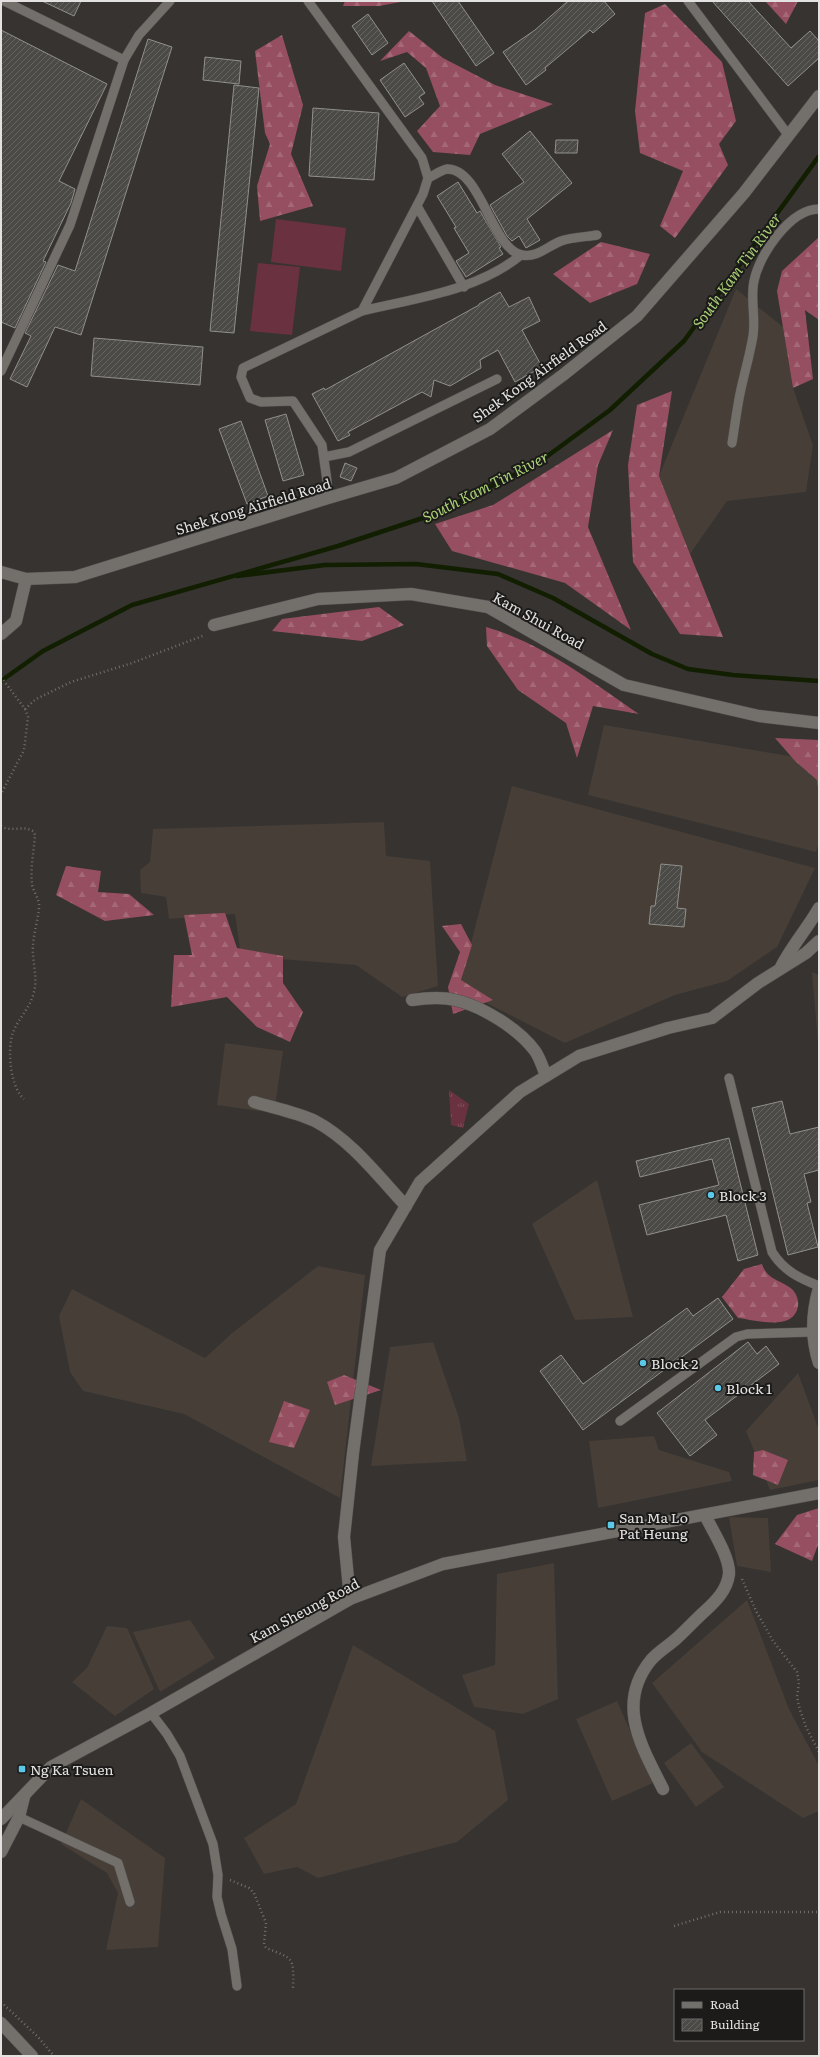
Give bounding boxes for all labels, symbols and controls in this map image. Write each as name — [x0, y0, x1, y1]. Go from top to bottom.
water label: South Kam Tin River — [686, 207, 786, 333]
street label: Shek Kong Airfield Road — [468, 315, 611, 427]
water label: South Kam Tin River — [418, 444, 552, 528]
street label: Shek Kong Airfield Road — [173, 473, 334, 539]
street label: Kam Shui Road — [490, 587, 589, 654]
place label: Block 3 — [719, 1185, 767, 1205]
marker: Block 3 — [706, 1190, 716, 1200]
place label: Block 2 — [651, 1353, 698, 1373]
marker: Block 2 — [638, 1358, 648, 1368]
place label: Block 1 — [726, 1378, 772, 1398]
marker: Block 1 — [713, 1383, 723, 1393]
place label: San Ma Lo Pat Heung — [619, 1507, 688, 1543]
marker: San Ma Lo Pat Heung — [606, 1520, 616, 1530]
street label: Kam Sheung Road — [246, 1572, 363, 1647]
place label: Ng Ka Tsuen — [30, 1759, 114, 1779]
marker: Ng Ka Tsuen — [17, 1764, 27, 1774]
legend — [674, 1989, 804, 2041]
text: Road — [710, 1995, 740, 2013]
text: Building — [710, 2015, 760, 2033]

